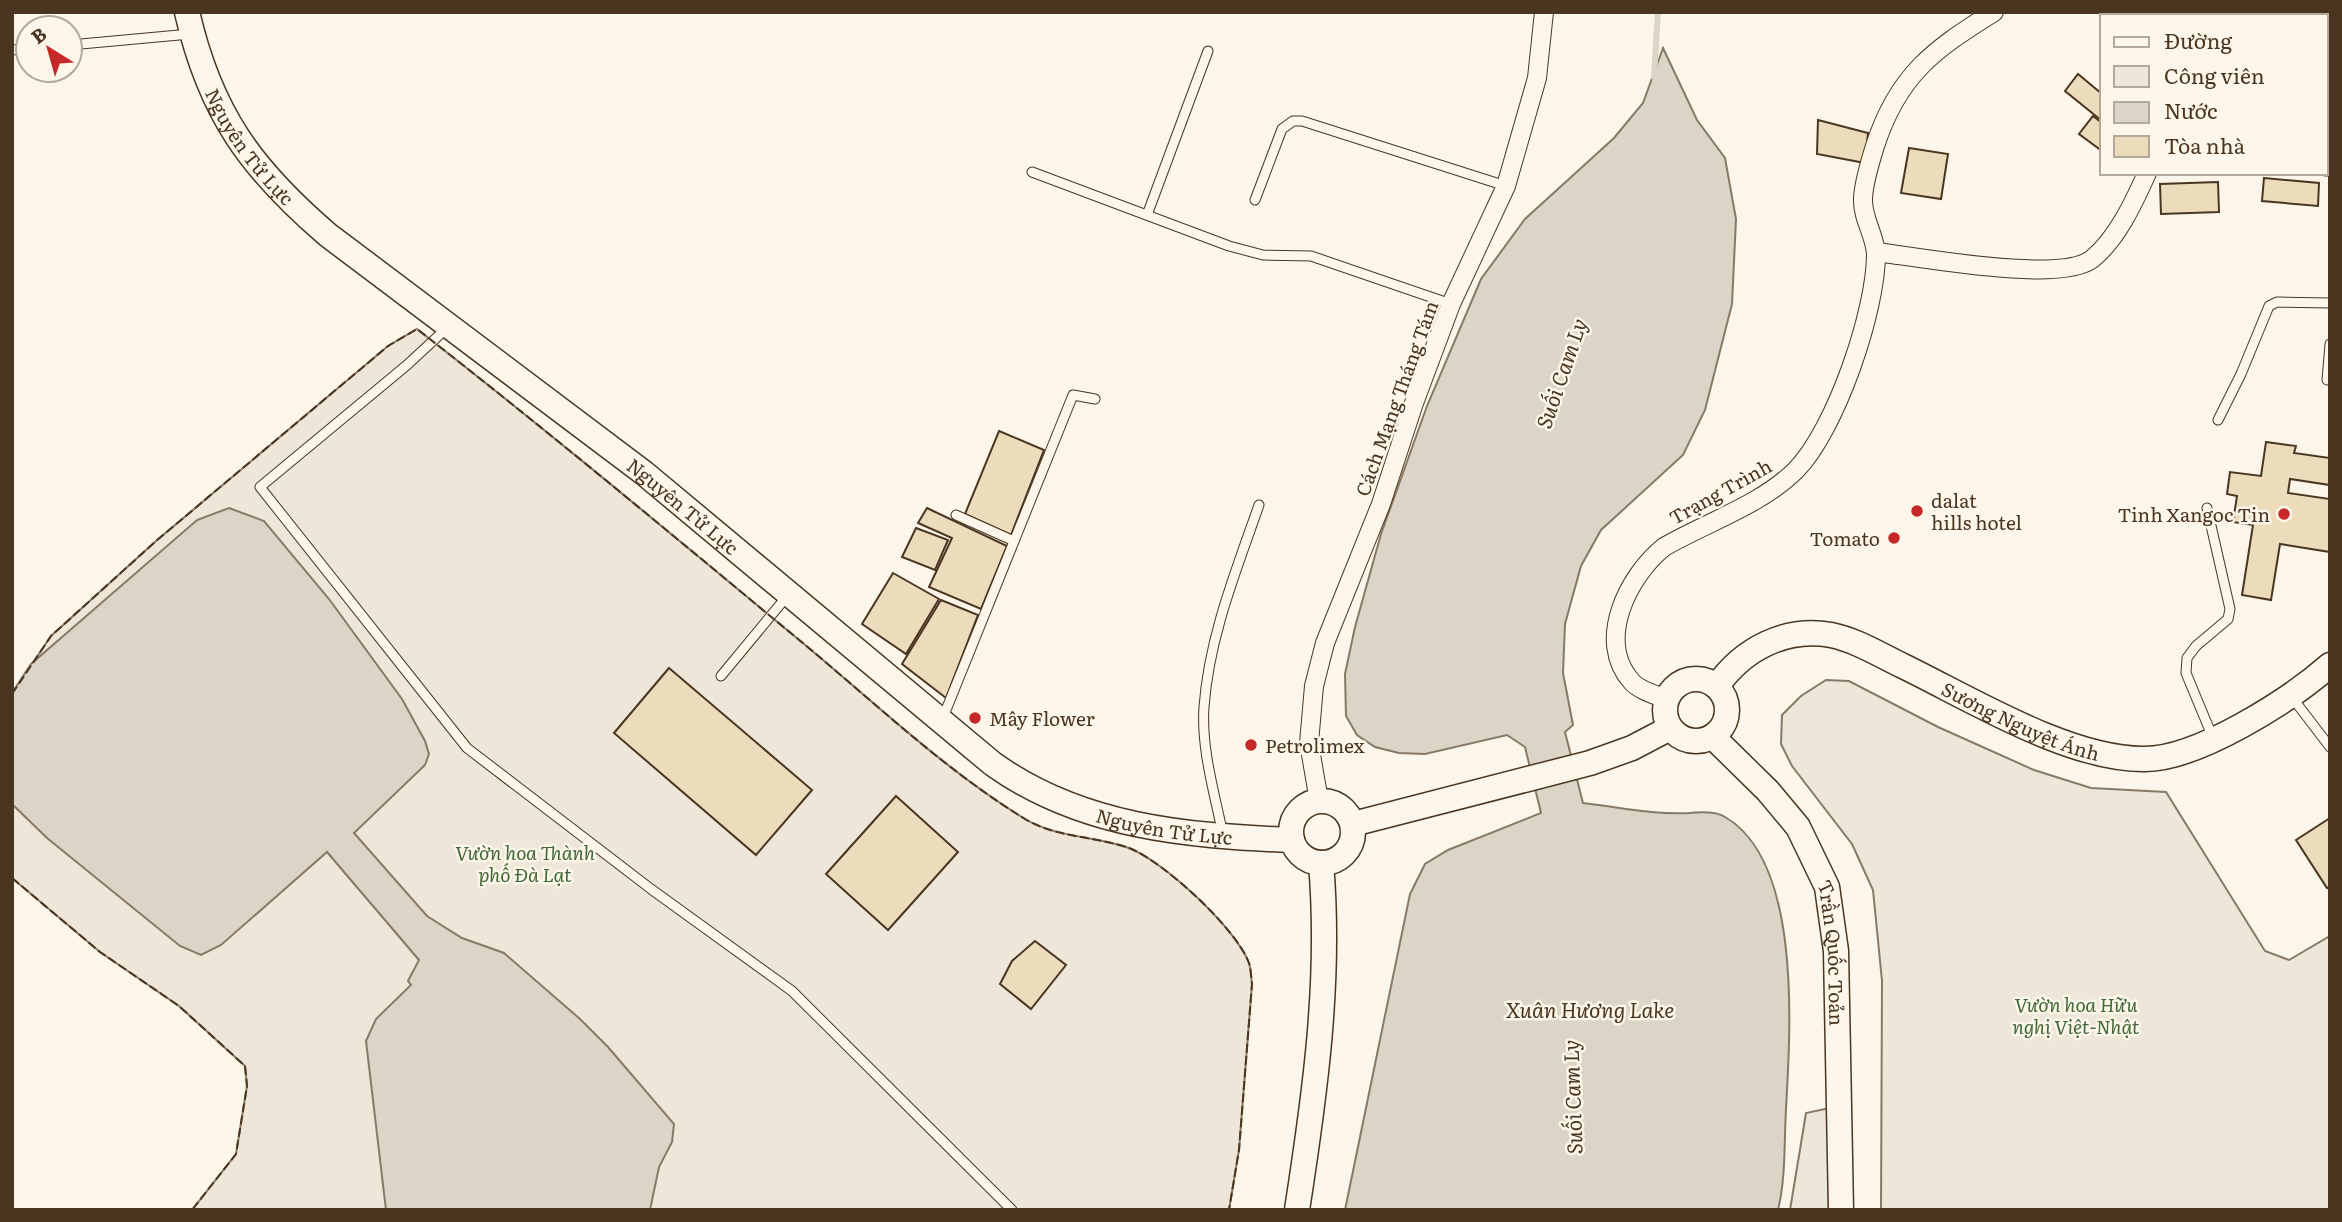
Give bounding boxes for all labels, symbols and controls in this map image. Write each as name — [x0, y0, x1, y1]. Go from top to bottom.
north arrow — [14, 14, 84, 84]
legend — [2100, 14, 2328, 175]
text: B — [24, 19, 52, 50]
text: Đường — [2164, 24, 2232, 55]
text: Công viên — [2164, 59, 2265, 90]
street label: Nguyên Tử Lực — [199, 83, 301, 211]
text: Nước — [2164, 94, 2217, 125]
text: Tòa nhà — [2164, 129, 2246, 160]
street label: Cách Mạng Tháng Tám — [1348, 296, 1444, 500]
water label: Suối Cam Ly — [1527, 314, 1593, 432]
street label: Nguyên Tử Lực — [621, 451, 745, 561]
street label: Trạng Trình — [1664, 451, 1776, 531]
place label: dalat hills hotel — [1931, 486, 2022, 536]
place label: Tinh Xangoc Tin — [2117, 500, 2270, 528]
marker: dalat hills hotel — [1909, 503, 1925, 519]
marker: Tinh Xangoc Tin — [2276, 506, 2292, 522]
place label: Tomato — [1810, 524, 1880, 552]
marker: Tomato — [1886, 530, 1902, 546]
street label: Sương Nguyệt Ánh — [1937, 674, 2103, 767]
place label: Mây Flower — [989, 704, 1095, 732]
marker: Mây Flower — [967, 710, 983, 726]
place label: Petrolimex — [1265, 731, 1365, 759]
marker: Petrolimex — [1243, 737, 1259, 753]
street label: Nguyên Tử Lực — [1093, 801, 1233, 851]
park label: Vườn hoa Thành phố Đà Lạt — [455, 838, 595, 888]
street label: Trần Quốc Toản — [1811, 875, 1851, 1026]
park label: Vườn hoa Hữu nghị Việt-Nhật — [2013, 990, 2140, 1040]
water label: Xuân Hương Lake — [1506, 993, 1674, 1024]
water label: Suối Cam Ly — [1554, 1039, 1588, 1155]

